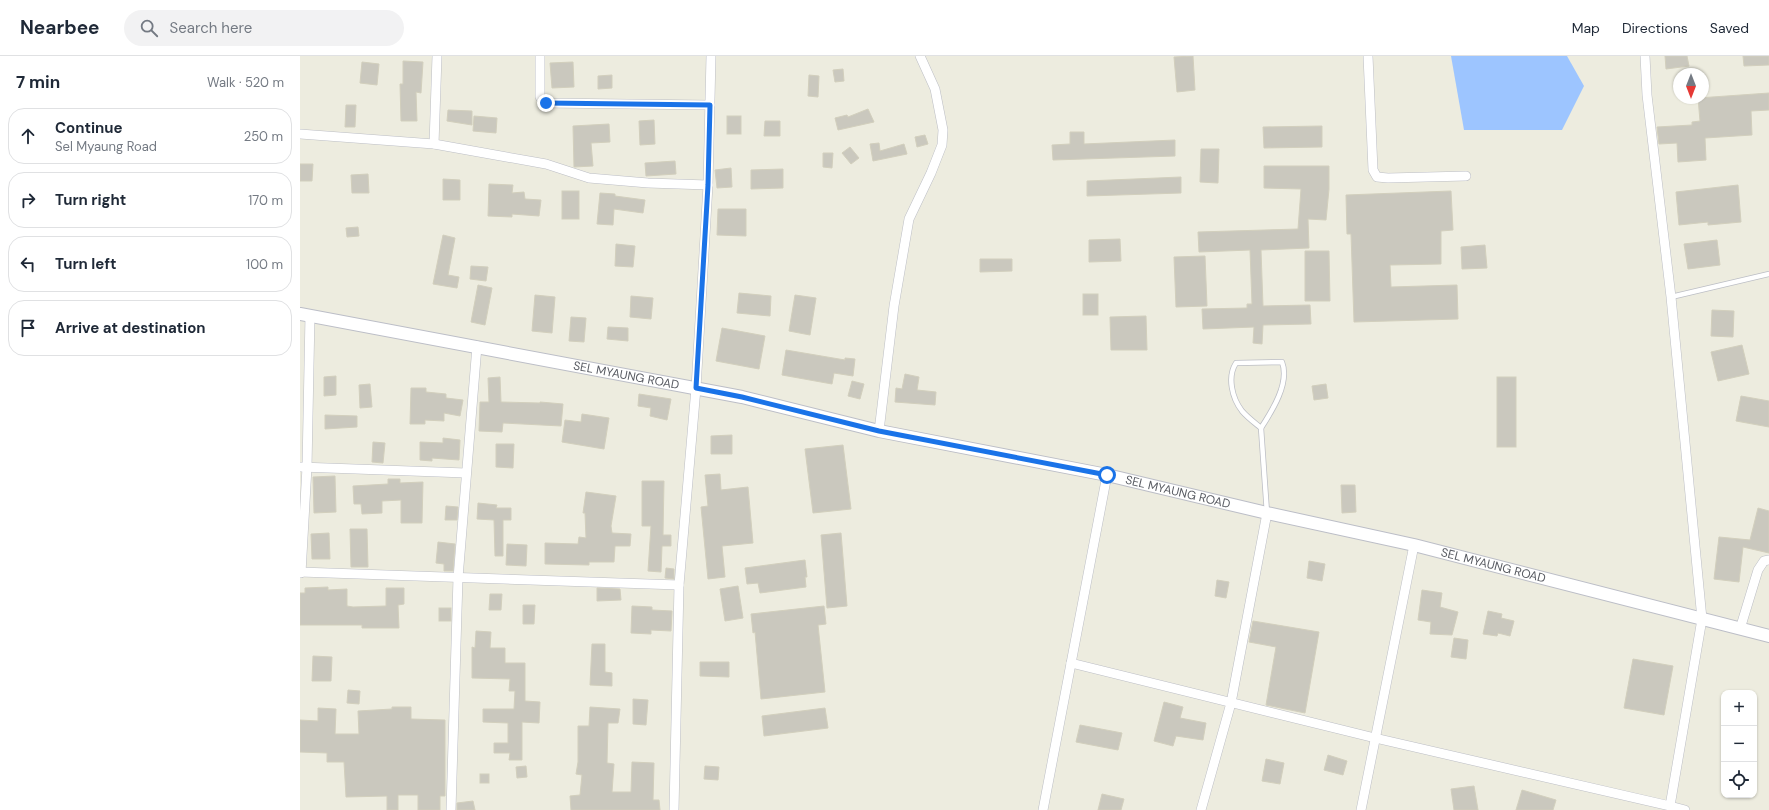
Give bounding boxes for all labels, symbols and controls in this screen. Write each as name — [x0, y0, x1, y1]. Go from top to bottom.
search box — [124, 10, 404, 46]
text: Nearbee — [20, 15, 100, 40]
icon: search — [138, 17, 160, 39]
text: Search here — [170, 18, 252, 38]
text: Map — [1572, 19, 1600, 37]
text: Directions — [1622, 19, 1688, 37]
text: Saved — [1710, 19, 1749, 37]
north arrow — [1673, 68, 1709, 104]
text: 7 min — [16, 71, 60, 93]
text: Walk · 520 m — [207, 74, 284, 91]
route end — [537, 94, 555, 112]
text: Continue — [55, 118, 123, 138]
icon: ahead — [17, 125, 39, 147]
text: 250 m — [244, 128, 283, 145]
text: Sel Myaung Road — [55, 138, 157, 155]
icon: right — [17, 189, 39, 211]
text: Turn right — [55, 190, 126, 210]
text: 170 m — [248, 192, 283, 209]
icon: left — [17, 253, 39, 275]
text: Turn left — [55, 254, 116, 274]
text: 100 m — [246, 256, 283, 273]
icon: arrive — [17, 317, 39, 339]
text: Arrive at destination — [55, 318, 206, 338]
street label: SEL MYAUNG ROAD — [572, 357, 681, 393]
route start — [1098, 466, 1116, 484]
street label: SEL MYAUNG ROAD — [1124, 472, 1232, 512]
street label: SEL MYAUNG ROAD — [1439, 544, 1548, 586]
map controls — [1721, 690, 1757, 798]
button: + — [1721, 690, 1757, 726]
button: − — [1721, 726, 1757, 762]
button: locate — [1721, 762, 1757, 798]

